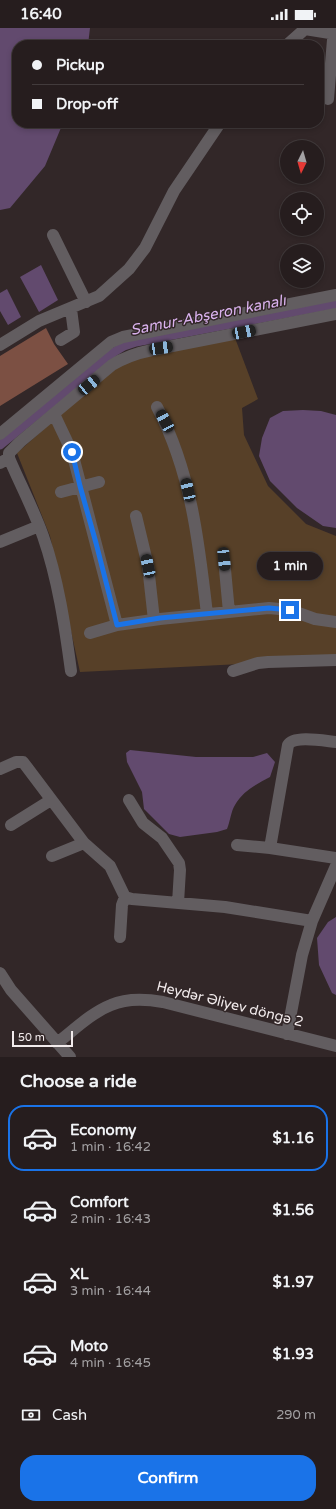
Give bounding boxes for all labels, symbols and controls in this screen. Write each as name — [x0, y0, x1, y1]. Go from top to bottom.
text: 16:40 — [20, 5, 62, 23]
text: Pickup — [56, 56, 104, 74]
text: Drop-off — [56, 95, 118, 113]
north arrow — [280, 140, 324, 184]
map controls — [280, 140, 324, 288]
button: locate — [280, 192, 324, 236]
button: layers — [280, 244, 324, 288]
water label: Samur-Abşeron kanalı — [129, 291, 288, 339]
car — [231, 324, 257, 340]
car — [148, 340, 174, 356]
car — [76, 373, 102, 397]
car — [154, 408, 176, 434]
route start — [63, 443, 81, 461]
car — [179, 477, 197, 503]
car — [217, 546, 231, 572]
callout: 1 min — [257, 552, 323, 580]
car — [140, 553, 156, 579]
text: 1 min — [273, 558, 307, 574]
route end — [281, 601, 299, 619]
street label: Heydər Əliyev döngə 2 — [155, 978, 305, 1030]
scale bar — [12, 1029, 73, 1048]
text: 50 m — [18, 1031, 45, 1044]
text: Choose a ride — [20, 1070, 137, 1092]
icon: car — [22, 1120, 58, 1156]
text: Economy — [70, 1121, 136, 1139]
text: $1.16 — [273, 1129, 314, 1147]
text: 1 min · 16:42 — [70, 1139, 151, 1155]
icon: car — [22, 1192, 58, 1228]
text: Comfort — [70, 1193, 129, 1211]
text: $1.56 — [273, 1201, 314, 1219]
text: 2 min · 16:43 — [70, 1211, 151, 1227]
icon: car — [22, 1264, 58, 1300]
text: XL — [70, 1265, 89, 1283]
text: $1.97 — [273, 1273, 314, 1291]
text: 3 min · 16:44 — [70, 1283, 151, 1299]
icon: car — [22, 1336, 58, 1372]
text: Moto — [70, 1337, 108, 1355]
text: $1.93 — [273, 1345, 314, 1363]
text: 4 min · 16:45 — [70, 1355, 151, 1371]
icon: cash — [20, 1404, 42, 1426]
text: Cash — [52, 1406, 87, 1424]
text: 290 m — [276, 1407, 316, 1423]
button: Confirm — [20, 1455, 316, 1501]

